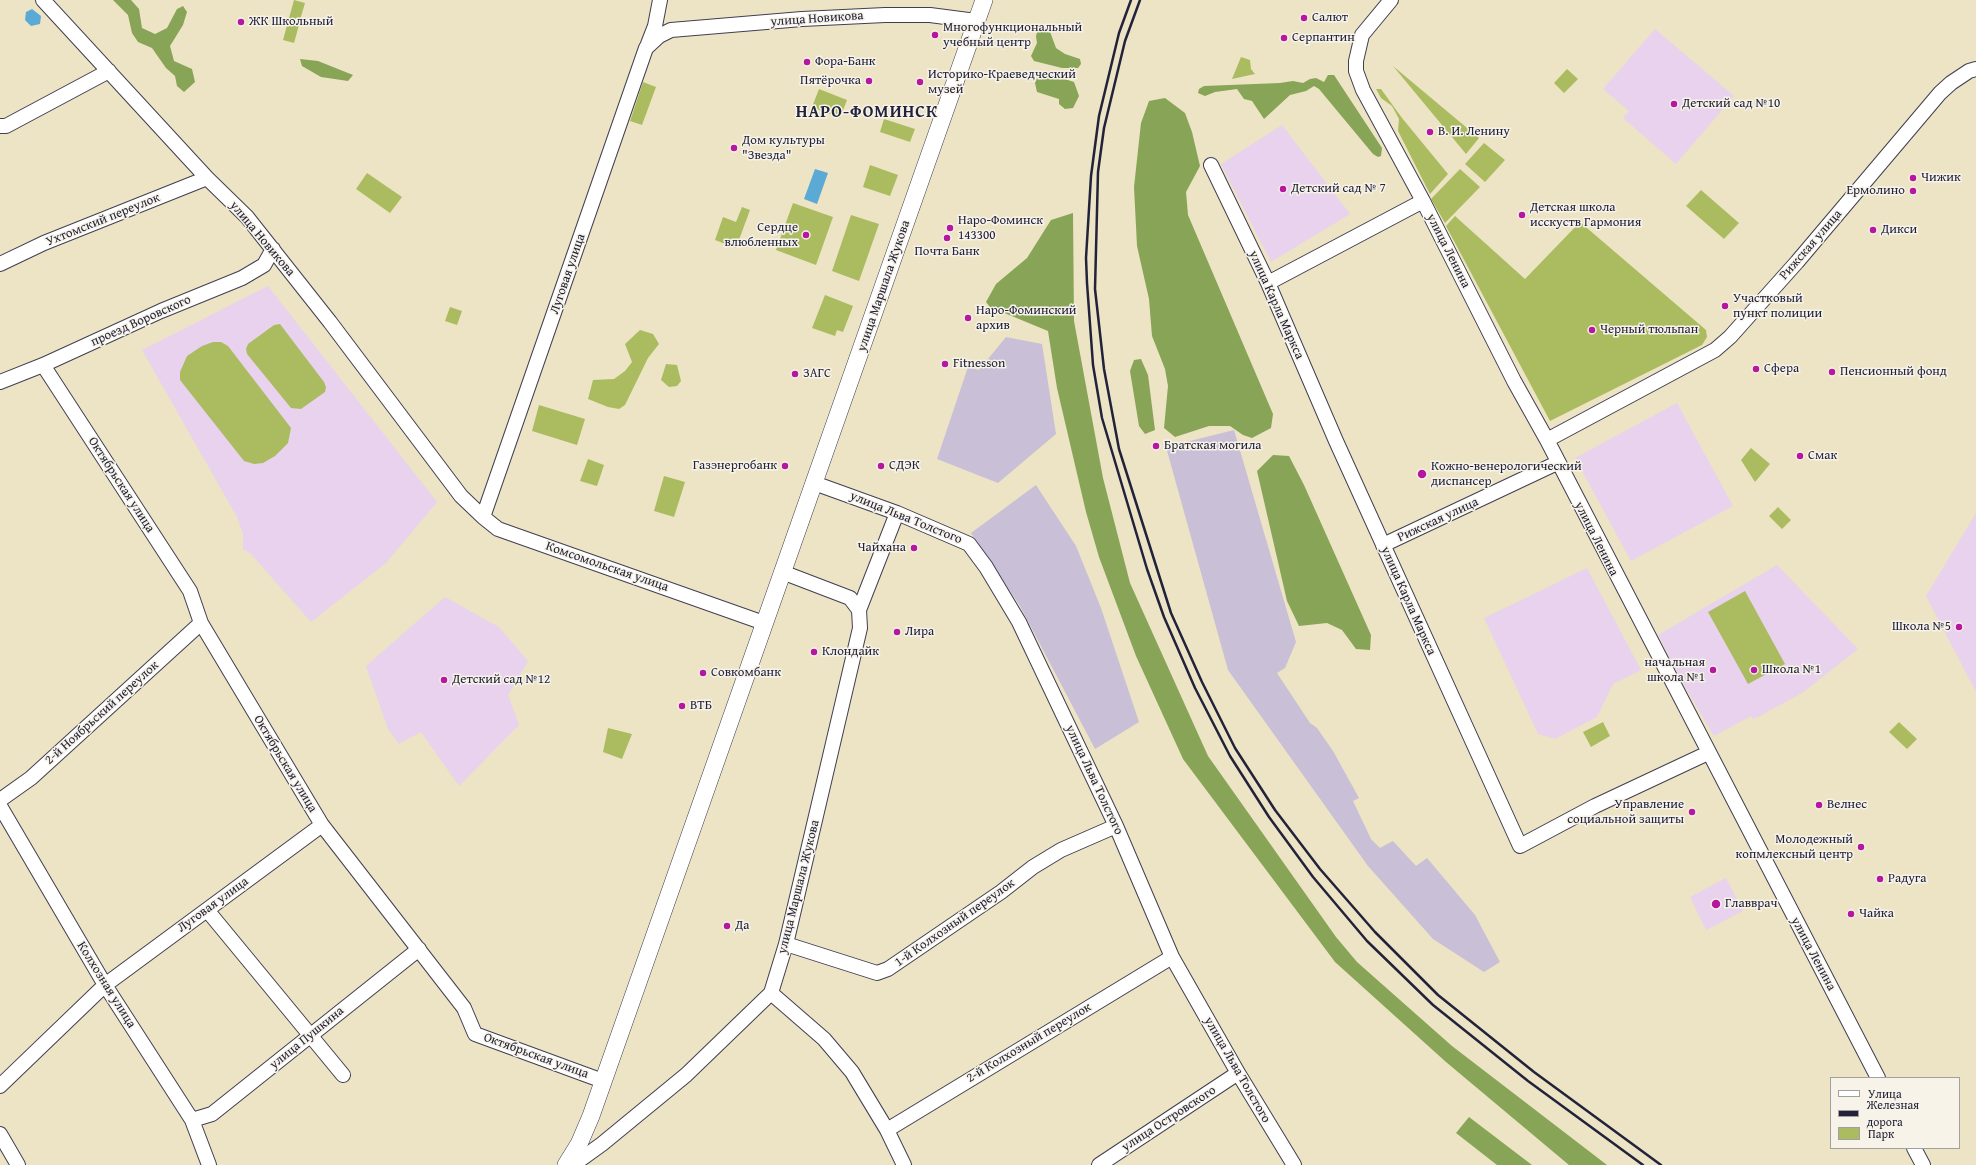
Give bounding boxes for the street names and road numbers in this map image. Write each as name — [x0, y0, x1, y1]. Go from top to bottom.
street label: улица Новикова — [770, 8, 864, 30]
street label: Ухтомский переулок — [44, 190, 162, 250]
street label: улица Новикова — [226, 198, 298, 280]
street label: Рижская улица — [1776, 207, 1846, 283]
street label: улица Ленина — [1423, 211, 1473, 291]
street label: улица Маршала Жукова — [854, 218, 914, 354]
street label: Луговая улица — [547, 232, 589, 316]
street label: улица Карла Маркса — [1245, 248, 1307, 362]
street label: проезд Воровского — [89, 292, 193, 350]
street label: Октябрьская улица — [84, 434, 158, 536]
street label: улица Льва Толстого — [848, 488, 964, 548]
street label: Рижская улица — [1395, 494, 1481, 546]
street label: улица Ленина — [1571, 499, 1621, 579]
street label: Комсомольская улица — [544, 539, 670, 595]
street label: улица Карла Маркса — [1377, 544, 1439, 658]
street label: 2-й Ноябрьский переулок — [42, 658, 162, 768]
street label: Октябрьская улица — [250, 713, 320, 815]
street label: улица Льва Толстого — [1062, 722, 1126, 838]
street label: улица Маршала Жукова — [775, 818, 823, 956]
street label: Луговая улица — [174, 874, 252, 936]
street label: 1-й Колхозный переулок — [892, 876, 1018, 970]
street label: улица Ленина — [1787, 914, 1839, 994]
street label: Колхозная улица — [73, 939, 139, 1031]
street label: 2-й Колхозный переулок — [964, 999, 1094, 1087]
street label: улица Пушкина — [267, 1003, 347, 1073]
street label: улица Льва Толстого — [1200, 1014, 1274, 1126]
street label: Октябрьская улица — [481, 1030, 591, 1082]
street label: улица Островского — [1119, 1083, 1219, 1155]

